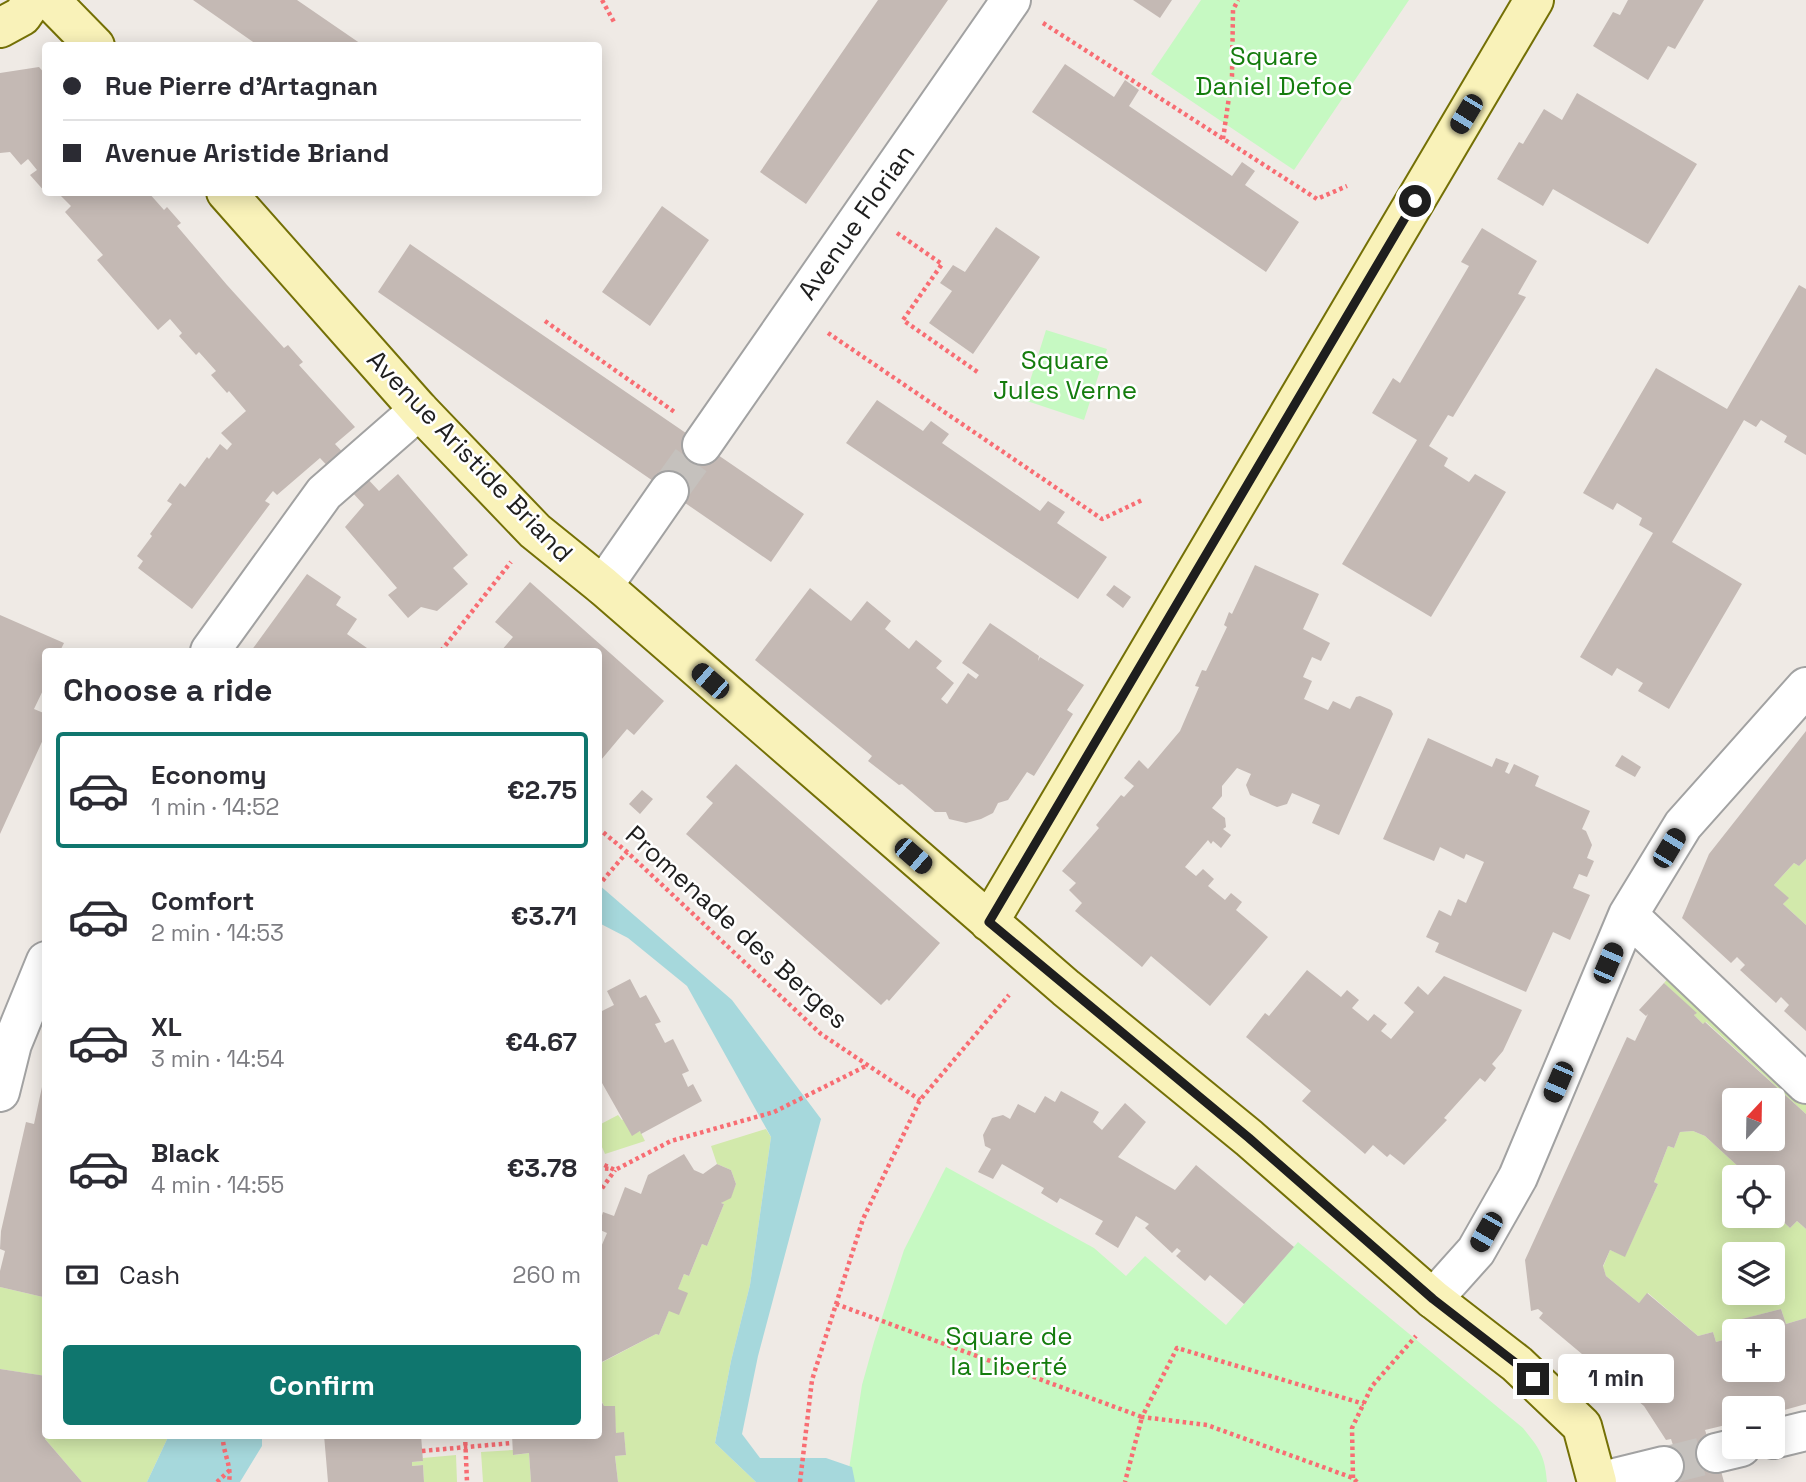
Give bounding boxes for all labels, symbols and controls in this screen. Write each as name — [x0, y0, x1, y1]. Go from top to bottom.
park label: Square Daniel Defoe — [1195, 39, 1353, 103]
text: Rue Pierre d'Artagnan — [105, 69, 378, 103]
car — [1447, 91, 1486, 137]
text: Avenue Aristide Briand — [105, 136, 389, 170]
street label: Avenue Florian — [790, 138, 922, 306]
route start — [1399, 185, 1431, 217]
street label: Avenue Aristide Briand — [360, 343, 580, 569]
park label: Square Jules Verne — [993, 343, 1137, 407]
car — [688, 659, 733, 703]
text: Choose a ride — [63, 670, 273, 710]
text: Economy — [151, 758, 267, 792]
icon: car — [67, 759, 130, 822]
text: €2.75 — [507, 773, 577, 807]
text: 1 min · 14:52 — [151, 792, 279, 822]
street label: Promenade des Berges — [618, 818, 856, 1036]
car — [1650, 825, 1689, 871]
car — [891, 834, 936, 878]
text: Comfort — [151, 884, 254, 918]
icon: car — [67, 885, 130, 948]
text: €3.71 — [511, 899, 577, 933]
text: 2 min · 14:53 — [151, 918, 284, 948]
car — [1591, 940, 1626, 986]
text: XL — [151, 1010, 182, 1044]
icon: car — [67, 1011, 130, 1074]
text: €4.67 — [505, 1025, 577, 1059]
text: 3 min · 14:54 — [151, 1044, 284, 1074]
car — [1541, 1059, 1576, 1105]
north arrow — [1722, 1088, 1785, 1152]
map controls — [1722, 1088, 1785, 1459]
text: Black — [151, 1136, 220, 1170]
icon: car — [67, 1137, 130, 1200]
text: €3.78 — [507, 1151, 577, 1185]
button: locate — [1722, 1165, 1785, 1228]
text: 4 min · 14:55 — [151, 1170, 284, 1200]
car — [1467, 1209, 1506, 1255]
button: layers — [1722, 1242, 1785, 1305]
icon: cash — [63, 1256, 101, 1294]
text: Cash — [119, 1258, 180, 1292]
text: 260 m — [513, 1260, 581, 1290]
park label: Square de la Liberté — [945, 1319, 1073, 1383]
button: + — [1722, 1319, 1785, 1382]
button: Confirm — [63, 1345, 581, 1425]
callout: 1 min — [1558, 1354, 1673, 1404]
route end — [1517, 1363, 1549, 1395]
text: 1 min — [1588, 1363, 1644, 1393]
button: − — [1722, 1396, 1785, 1459]

